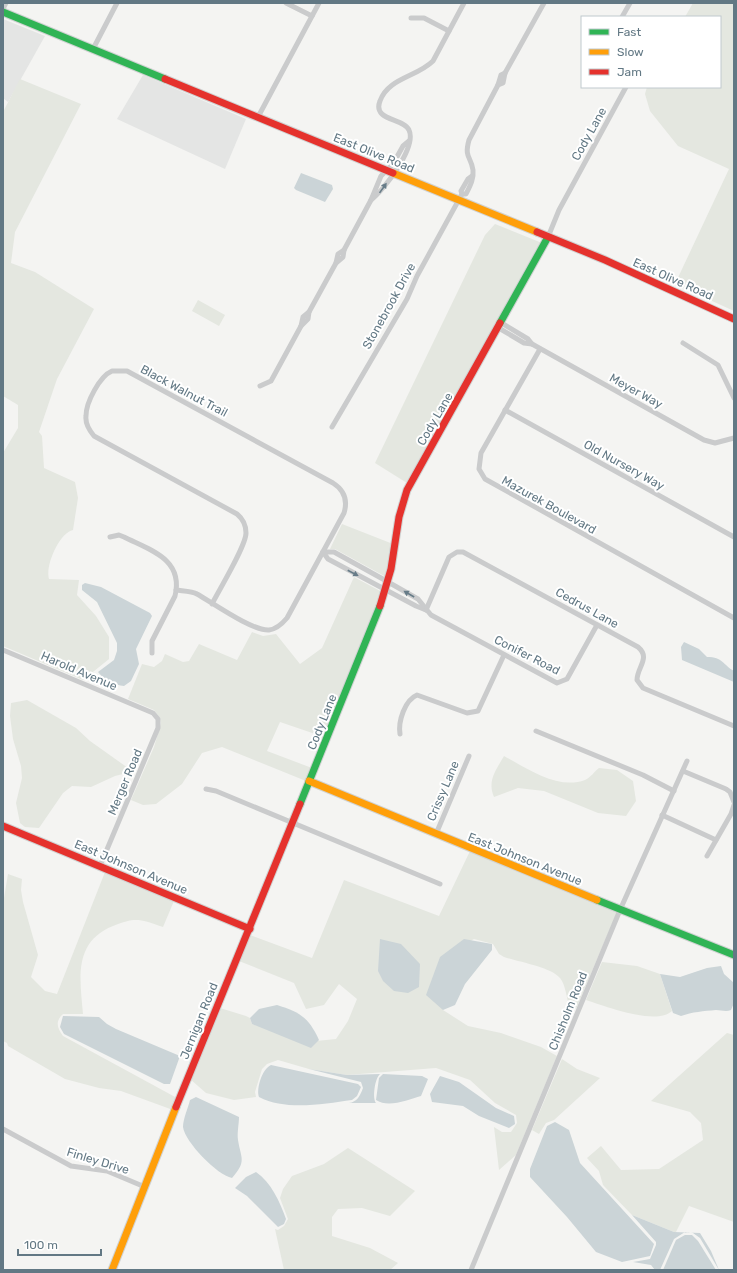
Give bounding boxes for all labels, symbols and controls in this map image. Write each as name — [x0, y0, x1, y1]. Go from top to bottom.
legend — [581, 16, 721, 88]
text: Fast — [617, 25, 641, 39]
text: Slow — [617, 45, 644, 59]
text: Jam — [617, 65, 642, 79]
street label: Cody Lane — [569, 105, 609, 163]
street label: East Olive Road — [331, 130, 417, 176]
one-way arrow — [379, 182, 387, 193]
street label: East Olive Road — [631, 255, 715, 303]
street label: Stonebrook Drive — [360, 260, 419, 352]
street label: Black Walnut Trail — [138, 362, 230, 420]
street label: Meyer Way — [607, 371, 665, 412]
street label: Cody Lane — [414, 390, 456, 448]
street label: Old Nursery Way — [581, 437, 667, 493]
street label: Mazurek Boulevard — [499, 473, 599, 537]
one-way arrow — [347, 569, 359, 576]
street label: Cedrus Lane — [553, 585, 621, 631]
one-way arrow — [403, 590, 414, 597]
street label: Conifer Road — [492, 632, 562, 678]
street label: Harold Avenue — [39, 649, 119, 693]
street label: Cody Lane — [305, 692, 340, 752]
street label: Merger Road — [105, 747, 145, 817]
street label: Crissy Lane — [424, 759, 462, 823]
street label: East Johnson Avenue — [466, 830, 584, 888]
street label: East Johnson Avenue — [72, 837, 190, 897]
street label: Chisholm Road — [546, 970, 590, 1052]
street label: Jernigan Road — [177, 981, 221, 1061]
street label: Finley Drive — [65, 1145, 131, 1177]
scale bar — [18, 1231, 101, 1257]
text: 100 m — [24, 1238, 58, 1252]

